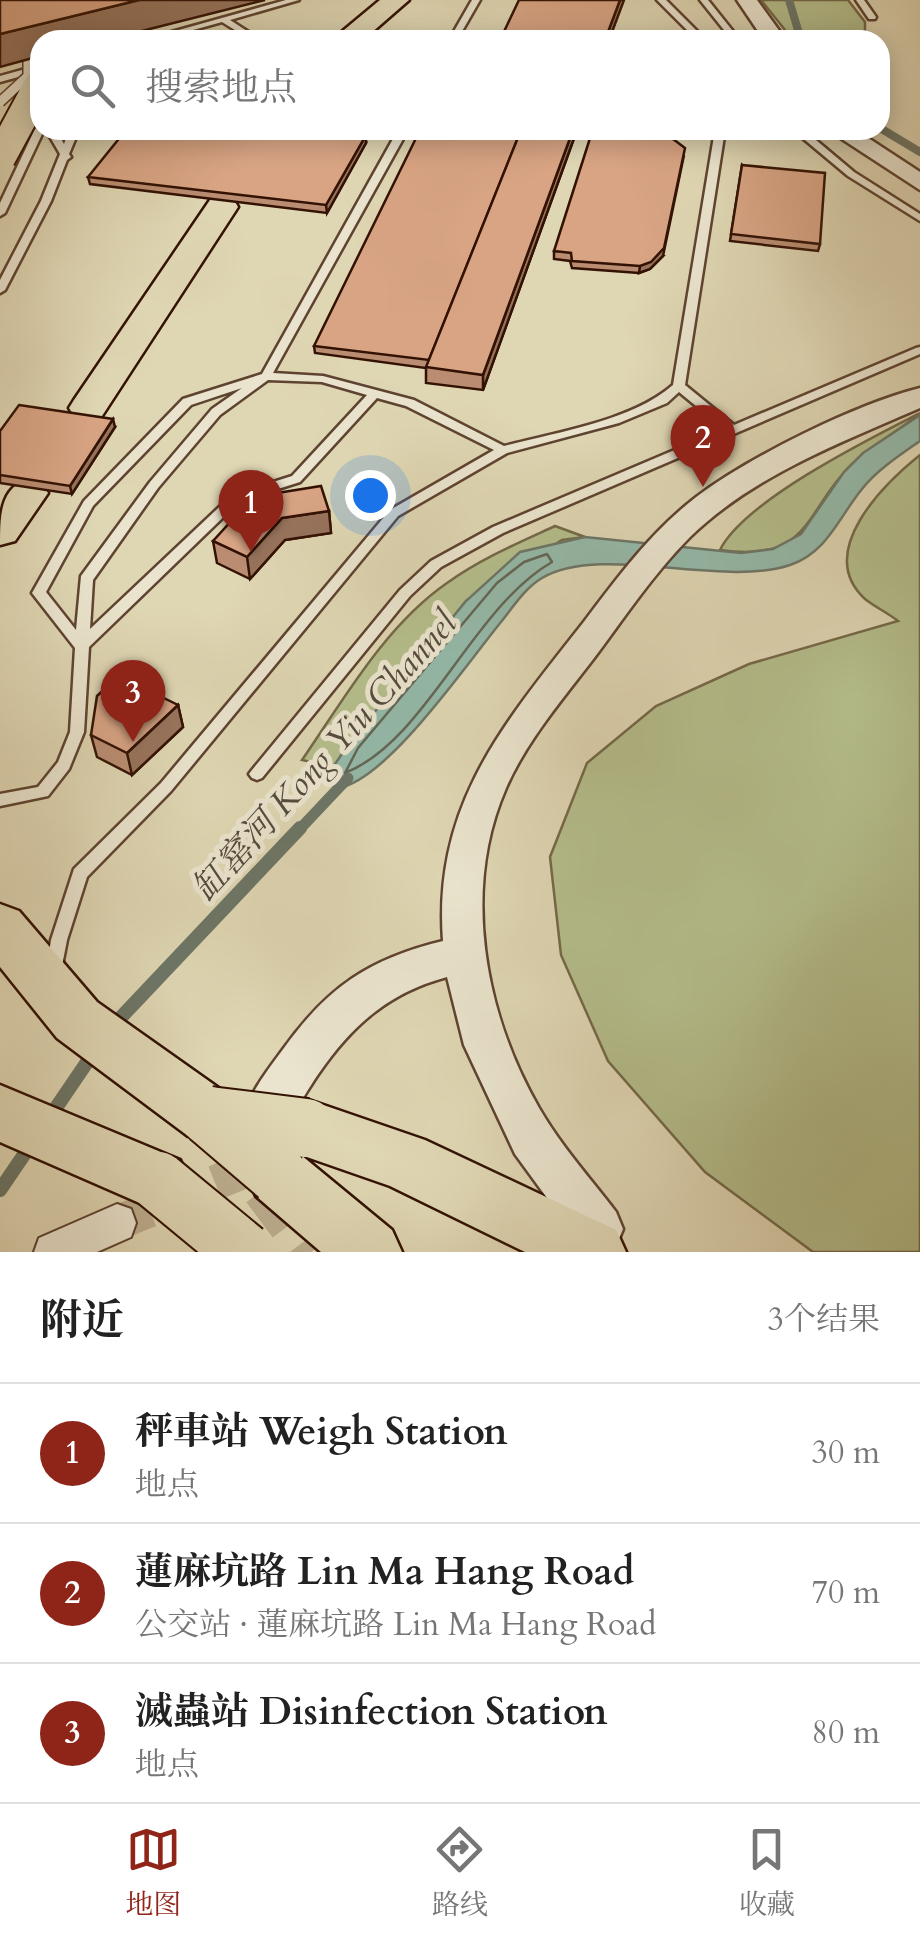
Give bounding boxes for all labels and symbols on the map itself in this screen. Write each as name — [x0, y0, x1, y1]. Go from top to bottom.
pin: 2 — [670, 404, 736, 487]
pin: 1 — [218, 470, 284, 552]
your location — [345, 470, 396, 521]
water label: 缸窰河 Kong Yiu Channel — [182, 600, 469, 911]
pin: 3 — [100, 660, 166, 742]

